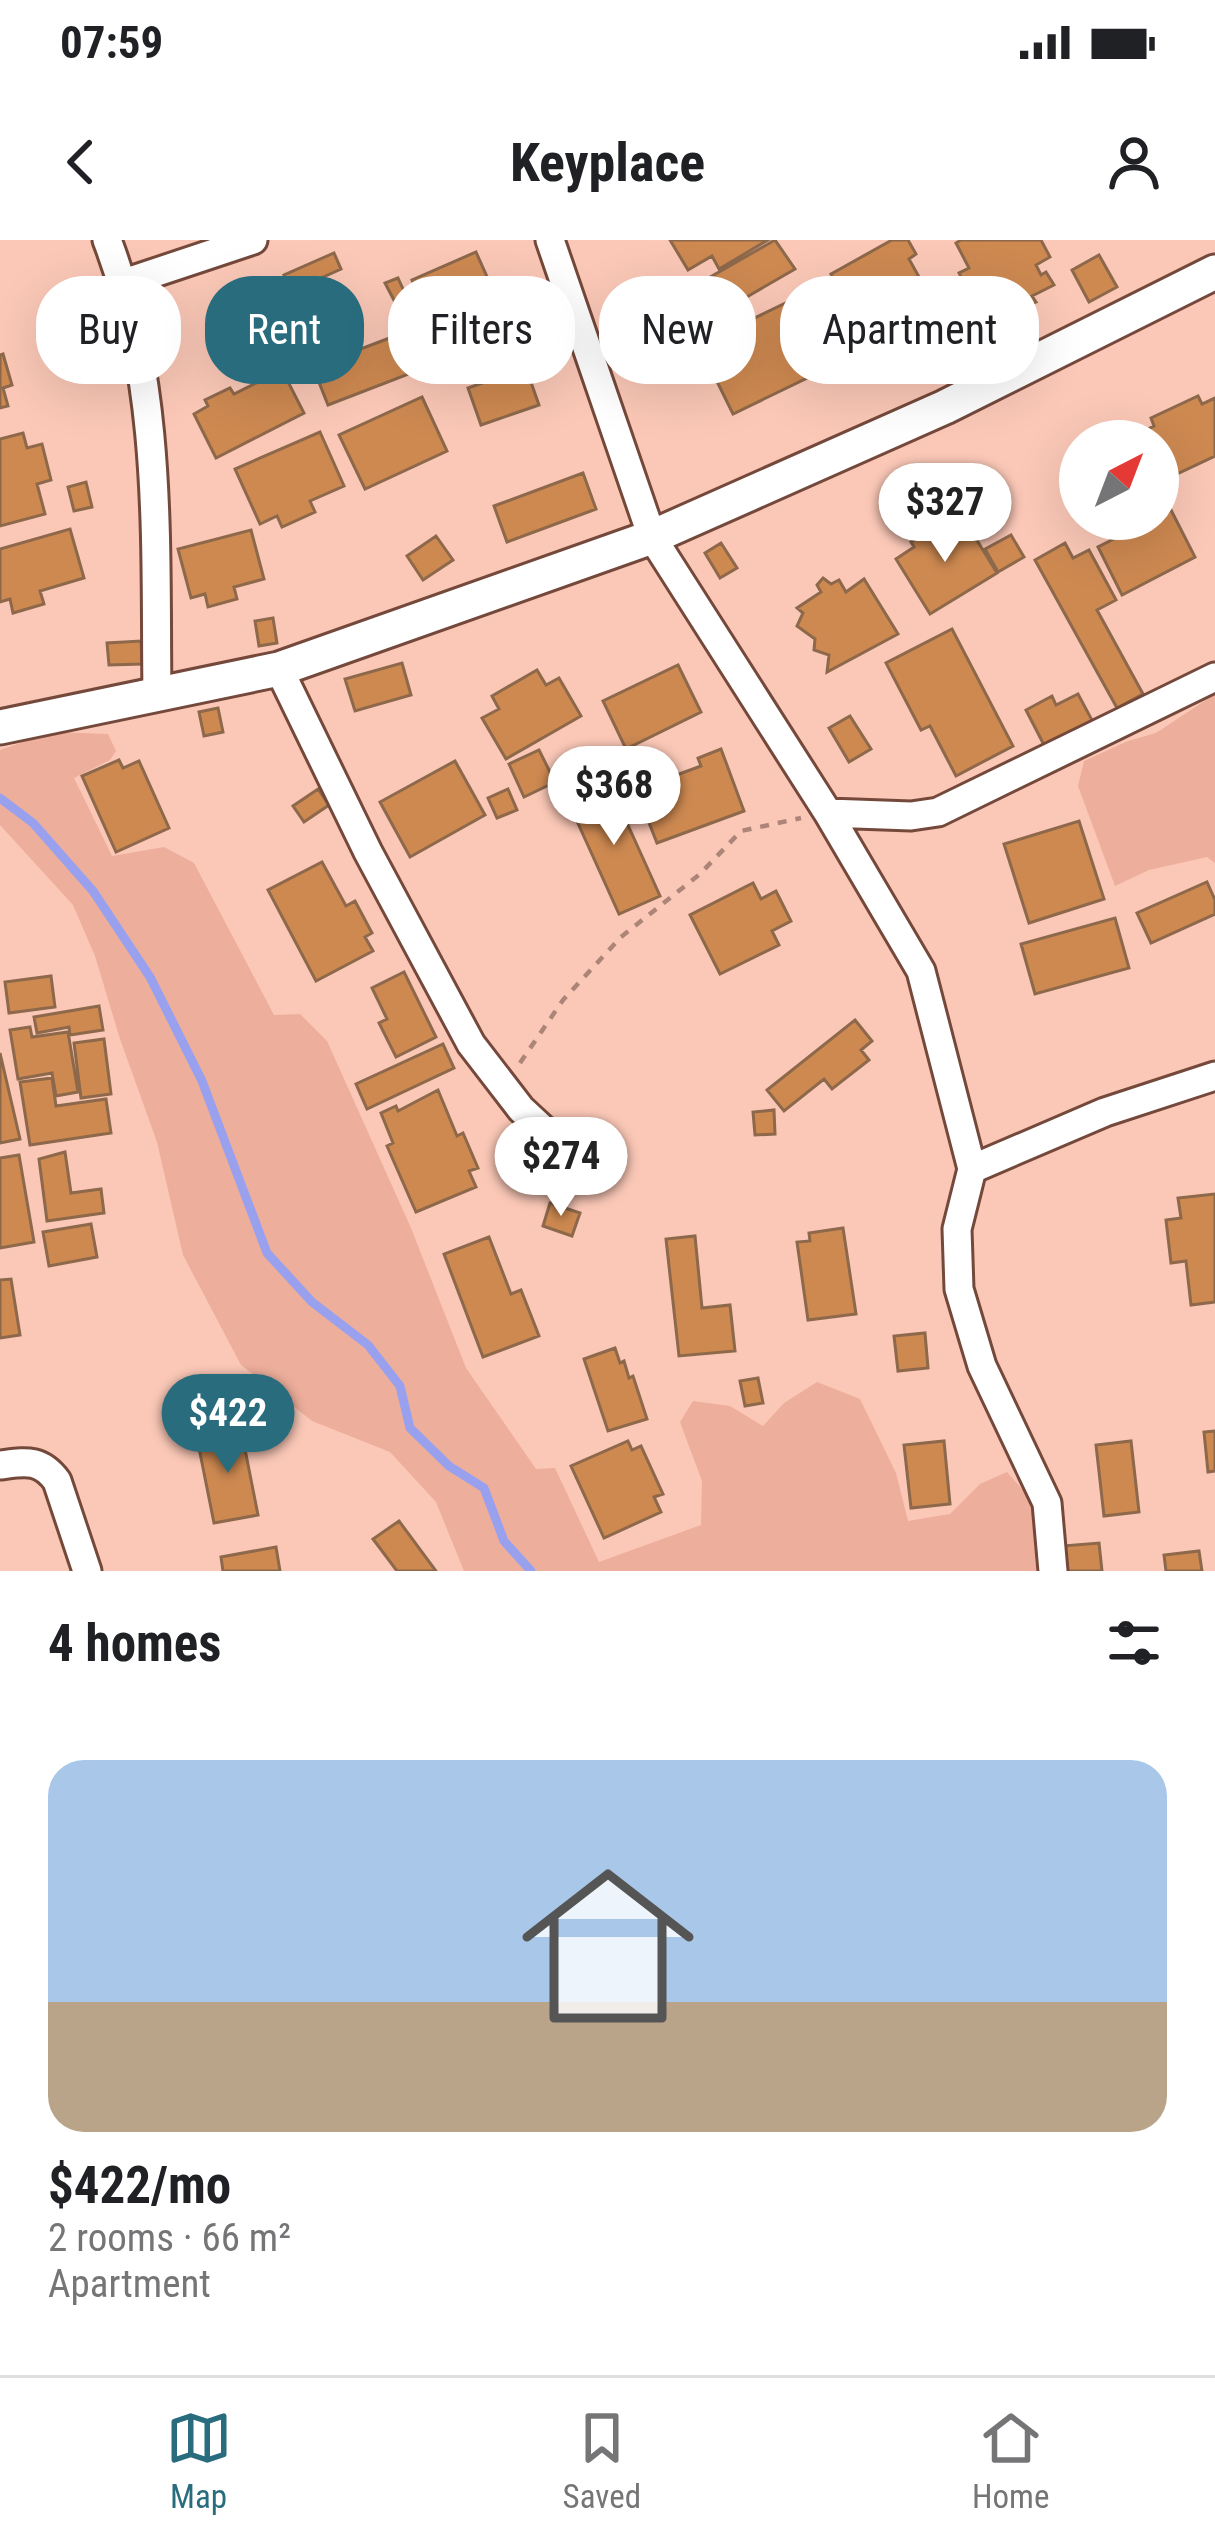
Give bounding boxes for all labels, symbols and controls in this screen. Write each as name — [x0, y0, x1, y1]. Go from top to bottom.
text: 07:59 — [60, 16, 163, 69]
icon: back — [48, 129, 114, 195]
icon: person — [1101, 129, 1167, 195]
text: Keyplace — [510, 131, 705, 194]
chip: Buy — [36, 276, 181, 384]
chip: Rent — [205, 276, 364, 384]
chip: Filters — [388, 276, 575, 384]
chip: New — [599, 276, 756, 384]
chip: Apartment — [780, 276, 1039, 384]
north arrow — [1059, 420, 1179, 540]
map controls — [1059, 420, 1179, 540]
pin: $327 — [874, 463, 1016, 565]
text: $327 — [906, 479, 984, 525]
pin: $368 — [543, 746, 685, 848]
text: $368 — [575, 762, 653, 808]
pin: $274 — [490, 1117, 632, 1219]
text: $274 — [522, 1133, 600, 1179]
pin: $422 — [157, 1374, 299, 1476]
text: $422 — [189, 1390, 267, 1436]
icon: filters — [1101, 1610, 1167, 1676]
text: 4 homes — [48, 1614, 221, 1673]
icon: home — [500, 1838, 716, 2054]
text: $422/mo — [48, 2156, 231, 2215]
text: 2 rooms · 66 m² — [48, 2215, 291, 2261]
text: Apartment — [48, 2261, 211, 2307]
tab: Map — [166, 2405, 232, 2516]
tab: Saved — [563, 2405, 641, 2516]
tab: Home — [972, 2405, 1049, 2516]

